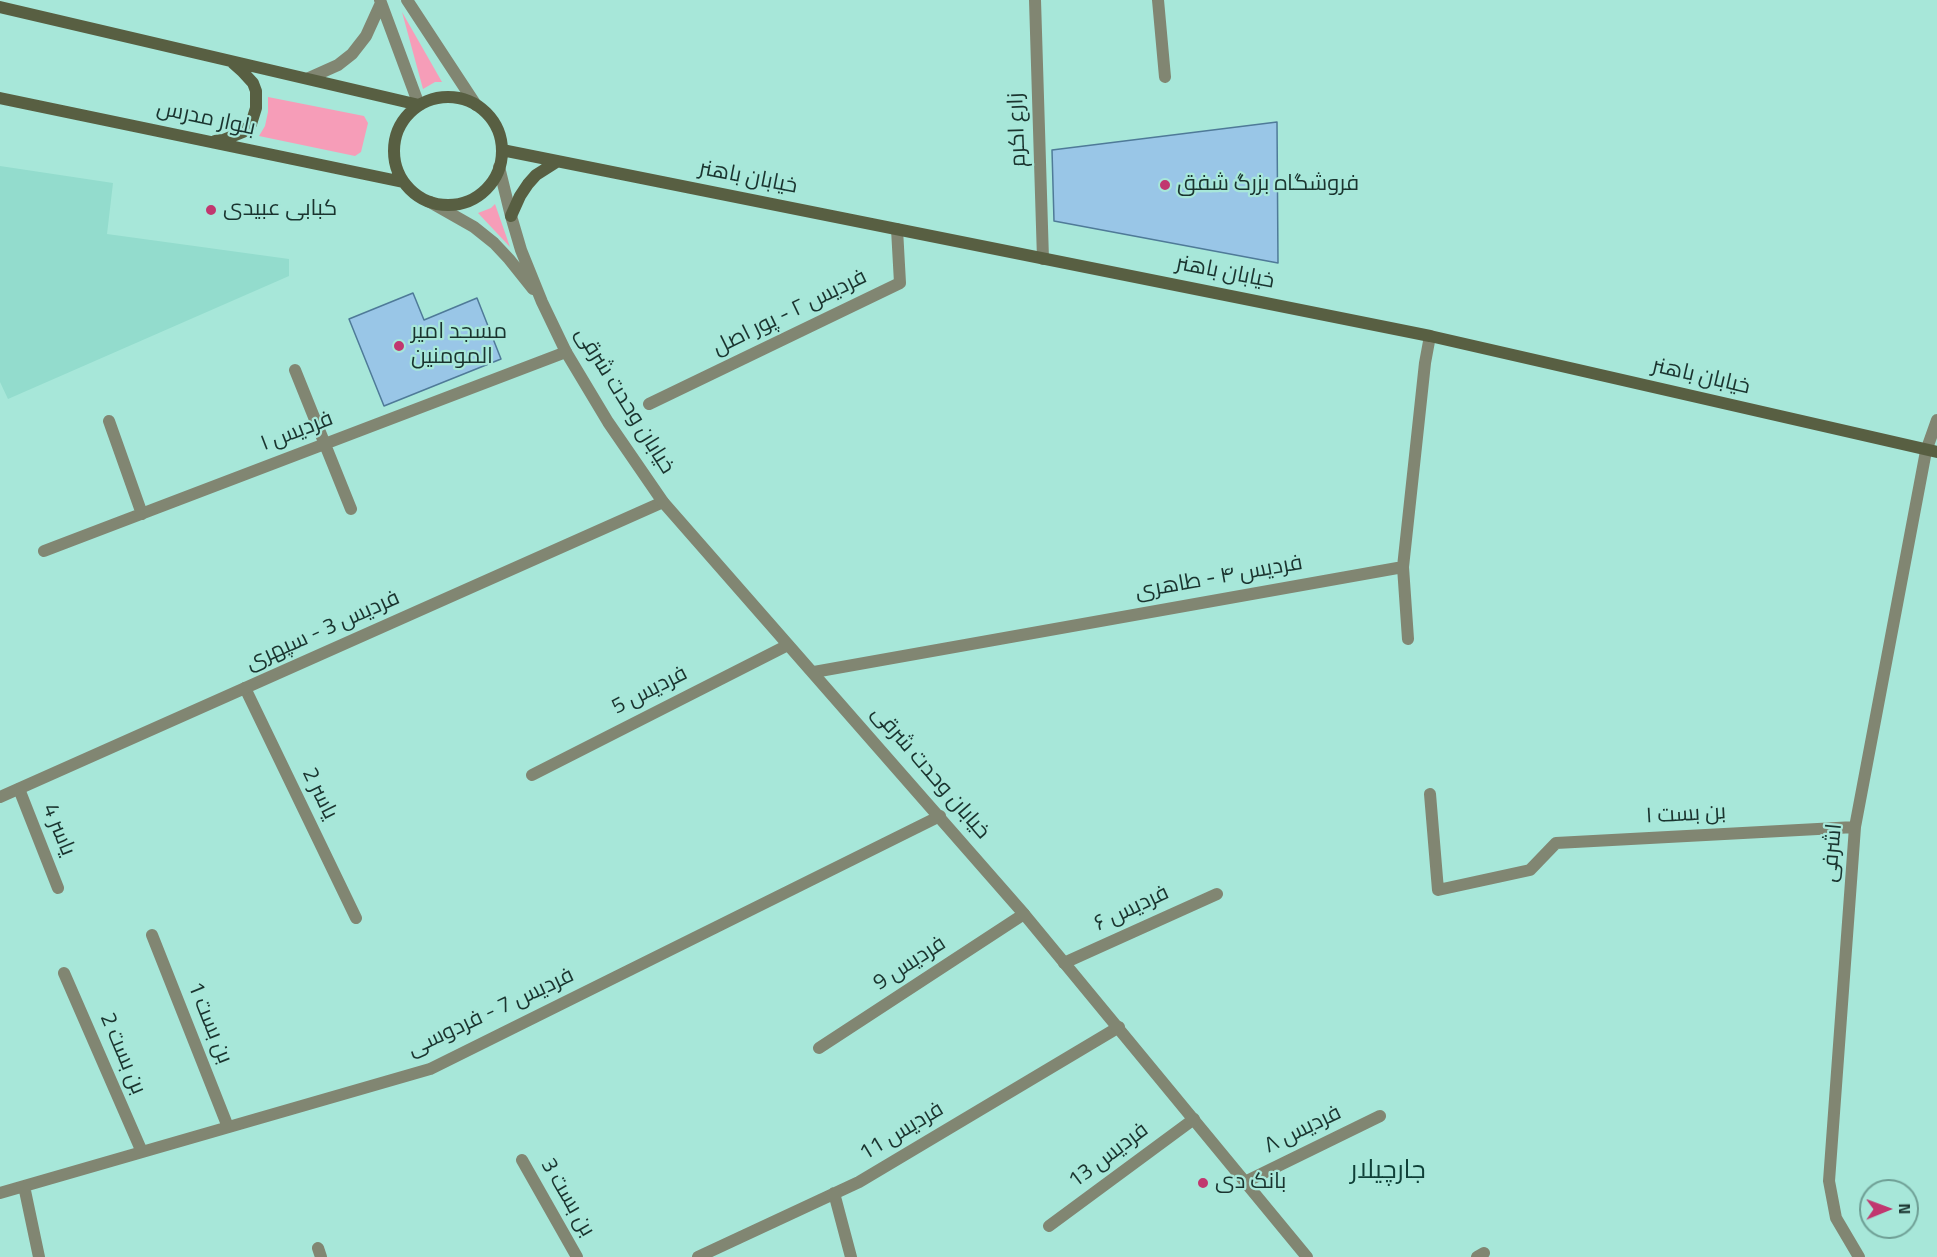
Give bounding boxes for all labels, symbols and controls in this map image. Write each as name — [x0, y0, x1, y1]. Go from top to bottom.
street label: زارع اکرم — [1004, 92, 1032, 168]
street label: بلوار مدرس — [154, 96, 258, 142]
street label: خیابان باهنر — [696, 156, 800, 200]
place label: فروشگاه بزرگ شفق — [1177, 172, 1359, 198]
marker: فروشگاه بزرگ شفق — [1158, 178, 1172, 192]
place label: کبابی عبیدی — [223, 197, 337, 223]
marker: کبابی عبیدی — [204, 203, 218, 217]
street label: خیابان باهنر — [1173, 251, 1277, 295]
street label: فردیس ۲ - پور اصل — [709, 264, 871, 362]
place label: مسجد امیر المومنین — [411, 320, 507, 372]
street label: خیابان وحدت شرقی — [568, 323, 680, 479]
marker: مسجد امیر المومنین — [392, 339, 406, 353]
street label: خیابان باهنر — [1649, 353, 1753, 401]
street label: فردیس ۱ — [257, 406, 337, 458]
street label: فردیس ۴ - طاهری — [1133, 550, 1305, 606]
street label: فردیس 3 - سپهری — [242, 585, 404, 677]
street label: فردیس 5 — [608, 661, 692, 721]
street label: خیابان وحدت شرقی — [865, 701, 995, 845]
street label: یاسر 2 — [295, 764, 343, 824]
street label: یاسر 4 — [36, 800, 80, 860]
street label: بن بست ۱ — [1645, 800, 1727, 830]
street label: اشرفی — [1817, 823, 1849, 883]
street label: فردیس ۶ — [1091, 880, 1173, 938]
street label: فردیس 9 — [869, 931, 951, 997]
street label: فردیس 7 - فردوسی — [404, 963, 578, 1063]
street label: بن بست 1 — [181, 978, 237, 1068]
street label: بن بست 2 — [93, 1009, 151, 1099]
street label: فردیس 11 — [855, 1097, 949, 1167]
street label: فردیس ۸ — [1260, 1100, 1346, 1160]
street label: فردیس 13 — [1064, 1117, 1154, 1195]
street label: بن بست 3 — [534, 1154, 600, 1242]
district label: جارچیلار — [1350, 1156, 1426, 1188]
place label: بانک دی — [1215, 1170, 1286, 1196]
marker: بانک دی — [1196, 1176, 1210, 1190]
north arrow — [1859, 1179, 1919, 1239]
text: N — [1893, 1203, 1917, 1214]

